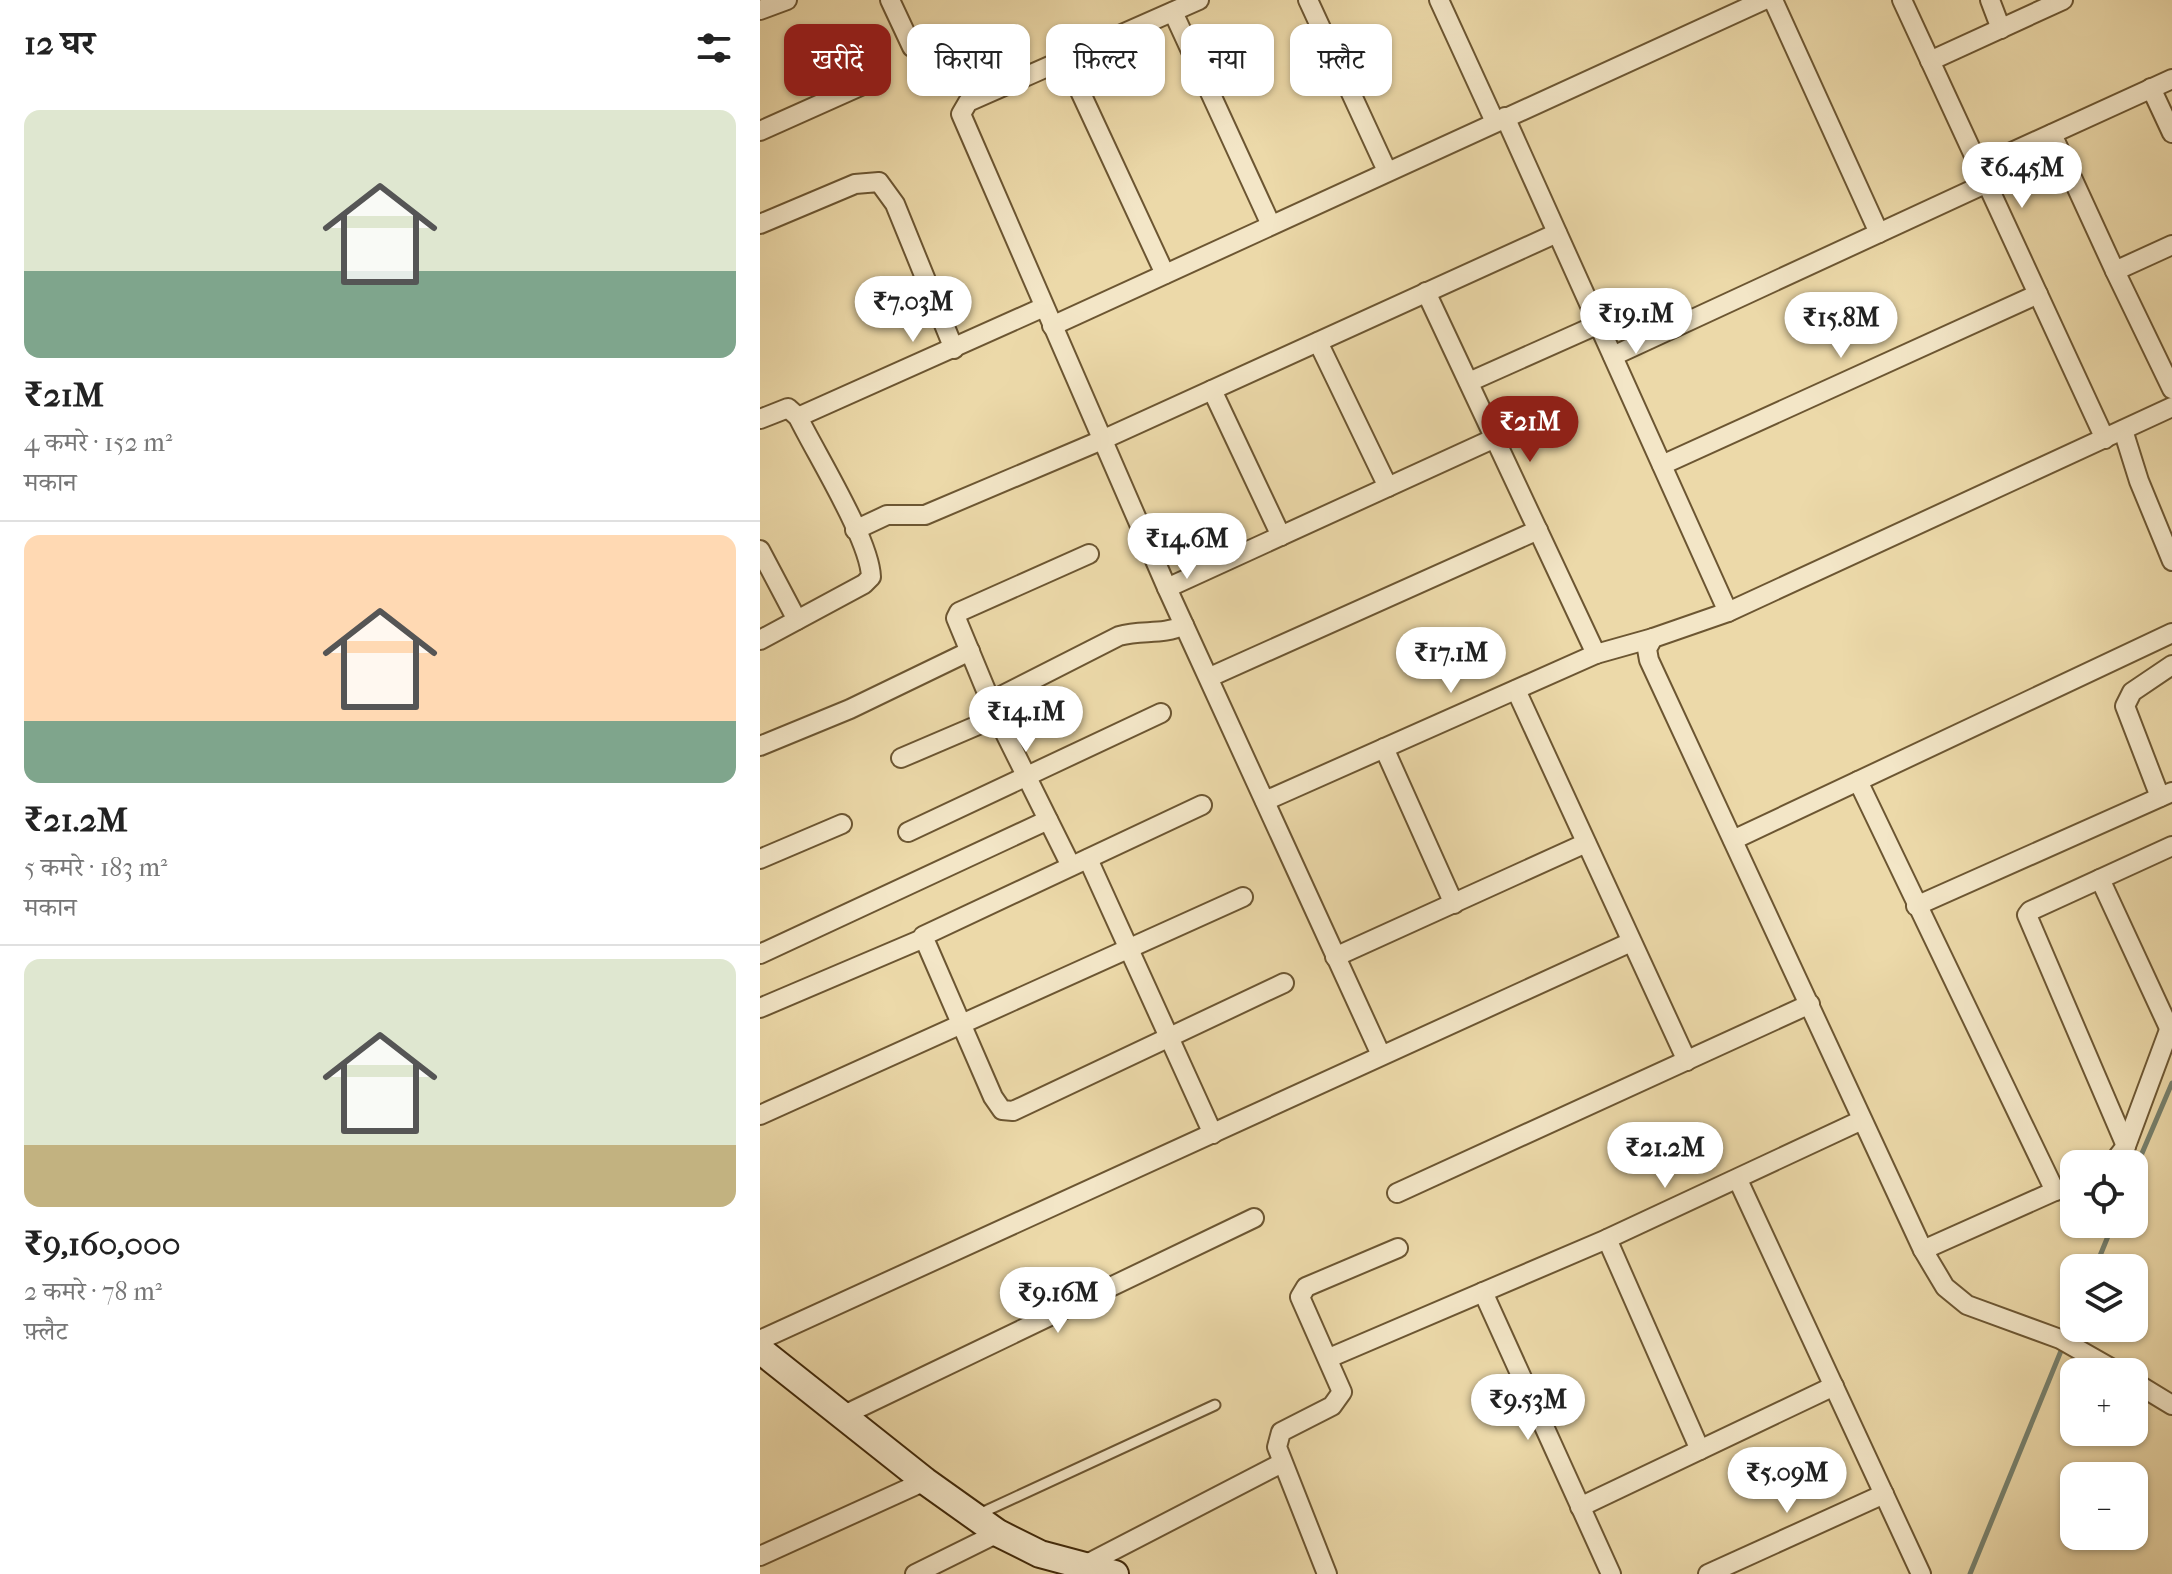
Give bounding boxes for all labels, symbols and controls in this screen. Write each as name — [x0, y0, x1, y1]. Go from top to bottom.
text: 12 घर — [24, 23, 95, 63]
chip: खरीदें — [784, 24, 891, 96]
chip: किराया — [907, 24, 1030, 96]
chip: फ़िल्टर — [1046, 24, 1165, 96]
chip: नया — [1181, 24, 1274, 96]
chip: फ़्लैट — [1290, 24, 1392, 96]
icon: filters — [692, 26, 736, 70]
pin: ₹6.45M — [1957, 142, 2087, 210]
text: ₹6.45M — [1980, 152, 2064, 183]
icon: home — [308, 162, 452, 306]
pin: ₹7.03M — [848, 276, 978, 344]
text: ₹7.03M — [873, 286, 953, 317]
pin: ₹19.1M — [1571, 288, 1701, 356]
pin: ₹15.8M — [1776, 292, 1906, 360]
text: ₹19.1M — [1598, 298, 1674, 329]
text: ₹15.8M — [1803, 302, 1879, 333]
text: ₹21M — [24, 375, 104, 415]
pin: ₹21M — [1483, 396, 1577, 464]
text: ₹21M — [1499, 406, 1561, 437]
text: 4 कमरे · 152 m² — [24, 427, 172, 458]
text: मकान — [24, 467, 77, 498]
pin: ₹14.6M — [1122, 513, 1252, 581]
text: ₹14.6M — [1146, 523, 1228, 554]
icon: home — [308, 587, 452, 731]
pin: ₹17.1M — [1386, 627, 1516, 695]
text: ₹17.1M — [1414, 637, 1488, 668]
pin: ₹14.1M — [961, 686, 1091, 754]
text: ₹14.1M — [987, 696, 1065, 727]
text: ₹21.2M — [24, 800, 128, 840]
text: 5 कमरे · 183 m² — [24, 852, 167, 883]
text: मकान — [24, 892, 77, 923]
icon: home — [308, 1011, 452, 1155]
pin: ₹21.2M — [1600, 1122, 1730, 1190]
text: ₹21.2M — [1625, 1132, 1705, 1163]
map controls — [2060, 1150, 2148, 1550]
button: locate — [2060, 1150, 2148, 1238]
text: ₹9,160,000 — [24, 1224, 181, 1264]
button: layers — [2060, 1254, 2148, 1342]
pin: ₹9.16M — [993, 1267, 1123, 1335]
text: 2 कमरे · 78 m² — [24, 1276, 162, 1307]
text: ₹9.16M — [1018, 1277, 1098, 1308]
text: फ़्लैट — [24, 1316, 67, 1347]
button: + — [2060, 1358, 2148, 1446]
pin: ₹9.53M — [1463, 1374, 1593, 1442]
text: ₹9.53M — [1489, 1384, 1567, 1415]
pin: ₹5.09M — [1722, 1447, 1852, 1515]
text: ₹5.09M — [1746, 1457, 1828, 1488]
button: − — [2060, 1462, 2148, 1550]

